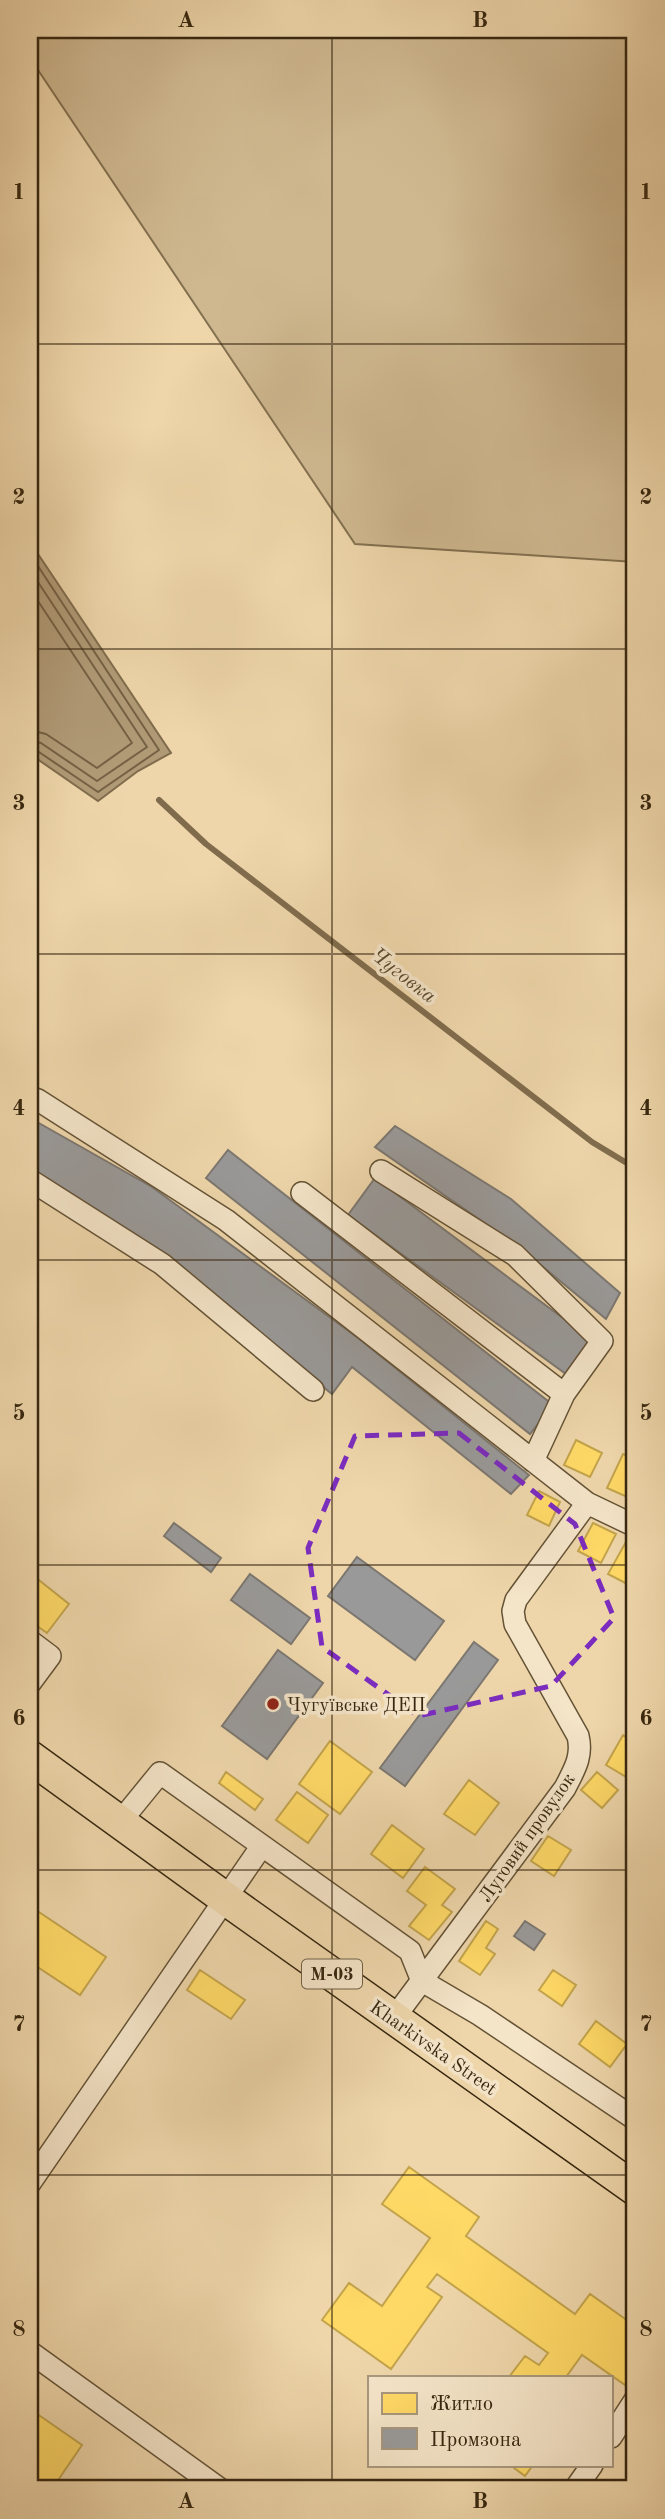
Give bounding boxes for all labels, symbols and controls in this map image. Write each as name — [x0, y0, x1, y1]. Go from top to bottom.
text: A — [177, 9, 195, 32]
text: B — [472, 9, 488, 32]
text: 1 — [12, 181, 26, 204]
text: 1 — [639, 181, 653, 204]
text: 2 — [12, 486, 26, 509]
text: 2 — [639, 486, 653, 509]
text: 3 — [12, 792, 26, 815]
text: 3 — [639, 792, 653, 815]
water label: Чуговка — [367, 944, 440, 1008]
text: 4 — [12, 1097, 26, 1120]
text: 4 — [639, 1097, 653, 1120]
text: 5 — [12, 1402, 26, 1425]
text: 5 — [639, 1402, 653, 1425]
marker: Чугуївське ДЕП — [265, 1696, 281, 1712]
place label: Чугуївське ДЕП — [287, 1697, 426, 1716]
text: 6 — [12, 1707, 26, 1730]
text: 6 — [639, 1707, 653, 1730]
street label: Луговий провулок — [476, 1770, 580, 1906]
road number: М-03 — [302, 1960, 362, 1988]
street label: Kharkivska Street — [366, 1998, 500, 2100]
text: 7 — [12, 2013, 26, 2036]
text: 7 — [639, 2013, 653, 2036]
text: 8 — [12, 2318, 26, 2341]
text: 8 — [639, 2318, 653, 2341]
legend — [368, 2376, 612, 2466]
text: Житло — [430, 2394, 493, 2415]
text: Промзона — [430, 2430, 521, 2451]
text: A — [177, 2490, 195, 2513]
text: B — [472, 2490, 488, 2513]

